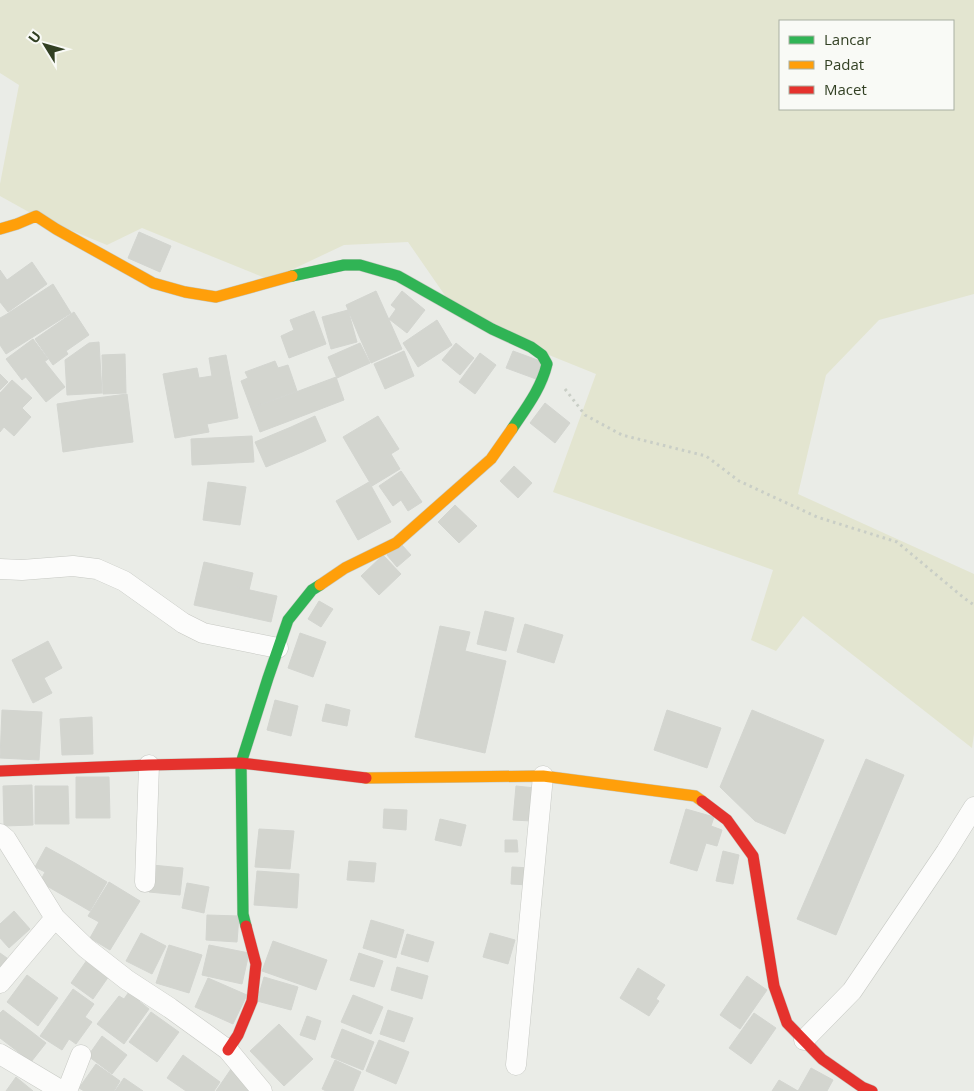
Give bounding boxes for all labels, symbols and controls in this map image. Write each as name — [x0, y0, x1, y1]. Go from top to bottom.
north arrow — [20, 20, 70, 70]
legend — [779, 20, 954, 110]
text: U — [23, 27, 45, 47]
text: Lancar — [824, 29, 871, 49]
text: Padat — [824, 54, 864, 74]
text: Macet — [824, 79, 867, 99]

